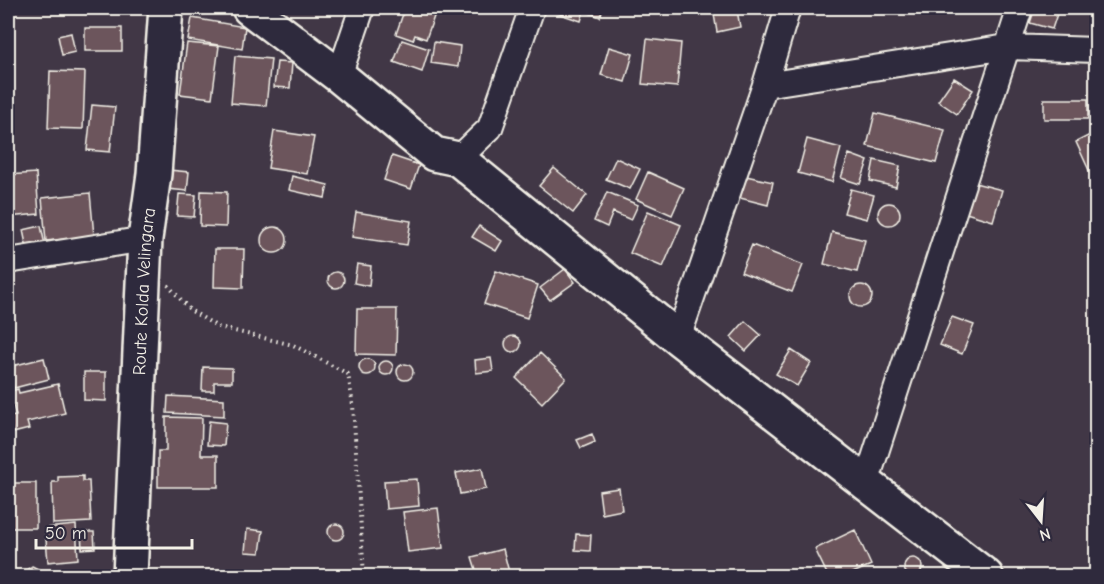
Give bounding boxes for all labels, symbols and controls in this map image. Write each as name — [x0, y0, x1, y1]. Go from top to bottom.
street label: Route Kolda Velingara — [128, 206, 160, 376]
north arrow — [1011, 491, 1071, 551]
scale bar — [36, 512, 192, 550]
text: 50 m — [45, 523, 87, 544]
text: N — [1037, 524, 1053, 545]

